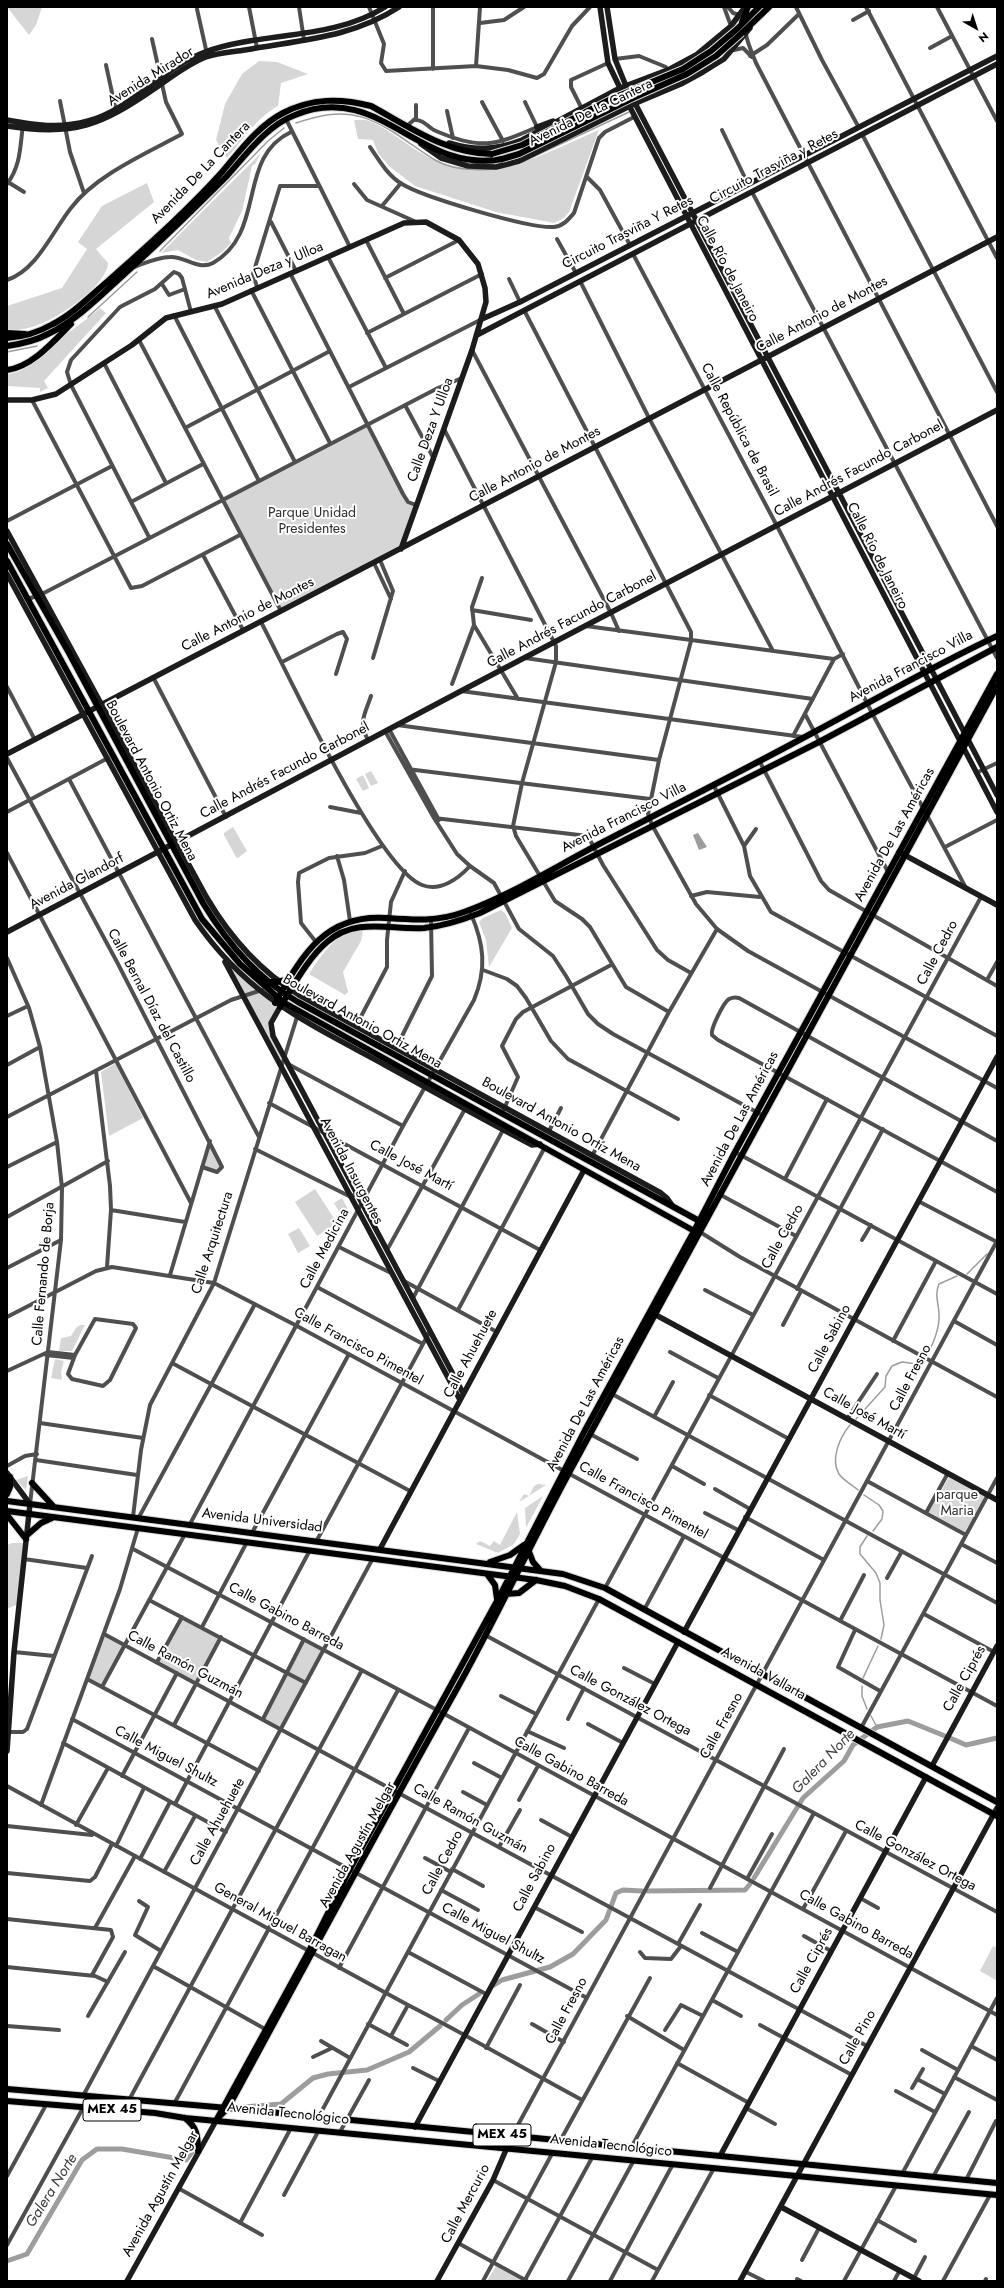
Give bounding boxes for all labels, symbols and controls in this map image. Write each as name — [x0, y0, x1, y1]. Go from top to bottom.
north arrow — [956, 8, 996, 48]
text: N — [975, 28, 992, 46]
street label: Avenida Mirador — [105, 44, 197, 110]
street label: Avenida De La Cantera — [526, 76, 656, 150]
street label: Avenida De La Cantera — [148, 118, 254, 228]
street label: Circuito Trasviña y Retes — [707, 126, 841, 208]
street label: Circuito Trasviña Y Retes — [560, 193, 696, 273]
street label: Calle Río de Janeiro — [692, 213, 762, 325]
street label: Avenida Deza y Ulloa — [204, 239, 326, 303]
street label: Calle Antonio de Montes — [753, 273, 891, 357]
street label: Calle República de Brasil — [697, 361, 781, 499]
street label: Calle Deza Y Ulloa — [404, 376, 458, 484]
street label: Calle Andrés Facundo Carbonel — [771, 417, 947, 521]
street label: Calle Antonio de Montes — [466, 423, 604, 507]
street label: Calle Río de Janeiro — [843, 500, 911, 612]
park label: Parque Unidad Presidentes — [268, 506, 356, 538]
street label: Calle Andrés Facundo Carbonel — [484, 568, 660, 672]
street label: Calle Antonio de Montes — [179, 574, 317, 656]
street label: Avenida Francisco Villa — [846, 627, 976, 707]
street label: Boulevard Antonio Ortiz Mena — [101, 698, 201, 864]
street label: Calle Andrés Facundo Carbonel — [197, 719, 373, 823]
street label: Avenida De Las Américas — [851, 765, 939, 905]
street label: Avenida Francisco Villa — [559, 779, 689, 857]
street label: Avenida Glandorf — [27, 850, 127, 914]
street label: Calle Cedro — [914, 918, 962, 988]
street label: Calle Bernal Díaz del Castillo — [103, 926, 199, 1086]
street label: Boulevard Antonio Ortiz Mena — [279, 971, 445, 1073]
street label: Avenida De Las Américas — [697, 1049, 783, 1189]
street label: Boulevard Antonio Ortíz Mena — [478, 1074, 644, 1176]
street label: Avenida Insurgentes — [316, 1115, 386, 1227]
street label: Calle José Martí — [366, 1137, 456, 1195]
street label: Calle Arquitectura — [189, 1190, 237, 1296]
street label: Calle Fernando de Borja — [29, 1202, 59, 1346]
street label: Calle Cedro — [758, 1202, 808, 1272]
street label: Calle Medicina — [297, 1206, 353, 1292]
street label: Calle Sabino — [805, 1302, 855, 1376]
street label: Calle Francisco Pimentel — [291, 1305, 425, 1389]
street label: Calle Ahuehuete — [441, 1307, 501, 1401]
street label: Avenida De Las Américas — [543, 1334, 629, 1474]
street label: Calle Fresno — [886, 1342, 936, 1414]
street label: Calle José Martí — [820, 1384, 908, 1444]
street label: Calle Francisco Pimentel — [576, 1459, 710, 1543]
park label: parque Maria — [936, 1488, 978, 1520]
street label: Avenida Universidad — [201, 1505, 323, 1537]
street label: Calle Gabino Barreda — [225, 1579, 347, 1655]
street label: Calle Ramón Guzmán — [124, 1627, 246, 1703]
street label: Calle Ciprés — [940, 1643, 990, 1715]
street label: Avenida Vallarta — [718, 1644, 808, 1704]
street label: Calle González Ortega — [566, 1662, 694, 1740]
street label: Calle Fresno — [697, 1690, 747, 1762]
street label: Calle Miguel Shultz — [112, 1723, 220, 1791]
water label: Galera Norte — [789, 1726, 859, 1798]
street label: Calle Gabino Barreda — [511, 1734, 631, 1810]
street label: Calle Ahuehuete — [187, 1775, 249, 1869]
street label: Avenida Agustín Melgar — [316, 1779, 400, 1911]
street label: Calle Ramón Guzmán — [410, 1780, 530, 1858]
street label: Calle González Ortega — [851, 1817, 979, 1895]
street label: Calle Cedro — [419, 1828, 467, 1898]
street label: Calle Sabino — [510, 1841, 560, 1915]
street label: General Miguel Barragan — [211, 1879, 349, 1967]
street label: Calle Gabino Barreda — [796, 1887, 916, 1963]
street label: Calle Miguel Shultz — [439, 1900, 547, 1968]
street label: Calle Ciprés — [787, 1925, 837, 1997]
street label: Calle Fresno — [542, 1975, 592, 2047]
street label: Calle Pino — [836, 2007, 880, 2069]
road number: MEX 45 — [83, 2099, 141, 2121]
street label: Avenida Tecnológico — [226, 2099, 350, 2129]
road number: MEX 45 — [473, 2124, 531, 2146]
street label: Avenida Agustín Melgar — [119, 2128, 203, 2260]
street label: Avenida Tecnológico — [549, 2131, 673, 2161]
water label: Galera Norte — [22, 2151, 82, 2231]
street label: Calle Mercurio — [438, 2161, 494, 2247]

